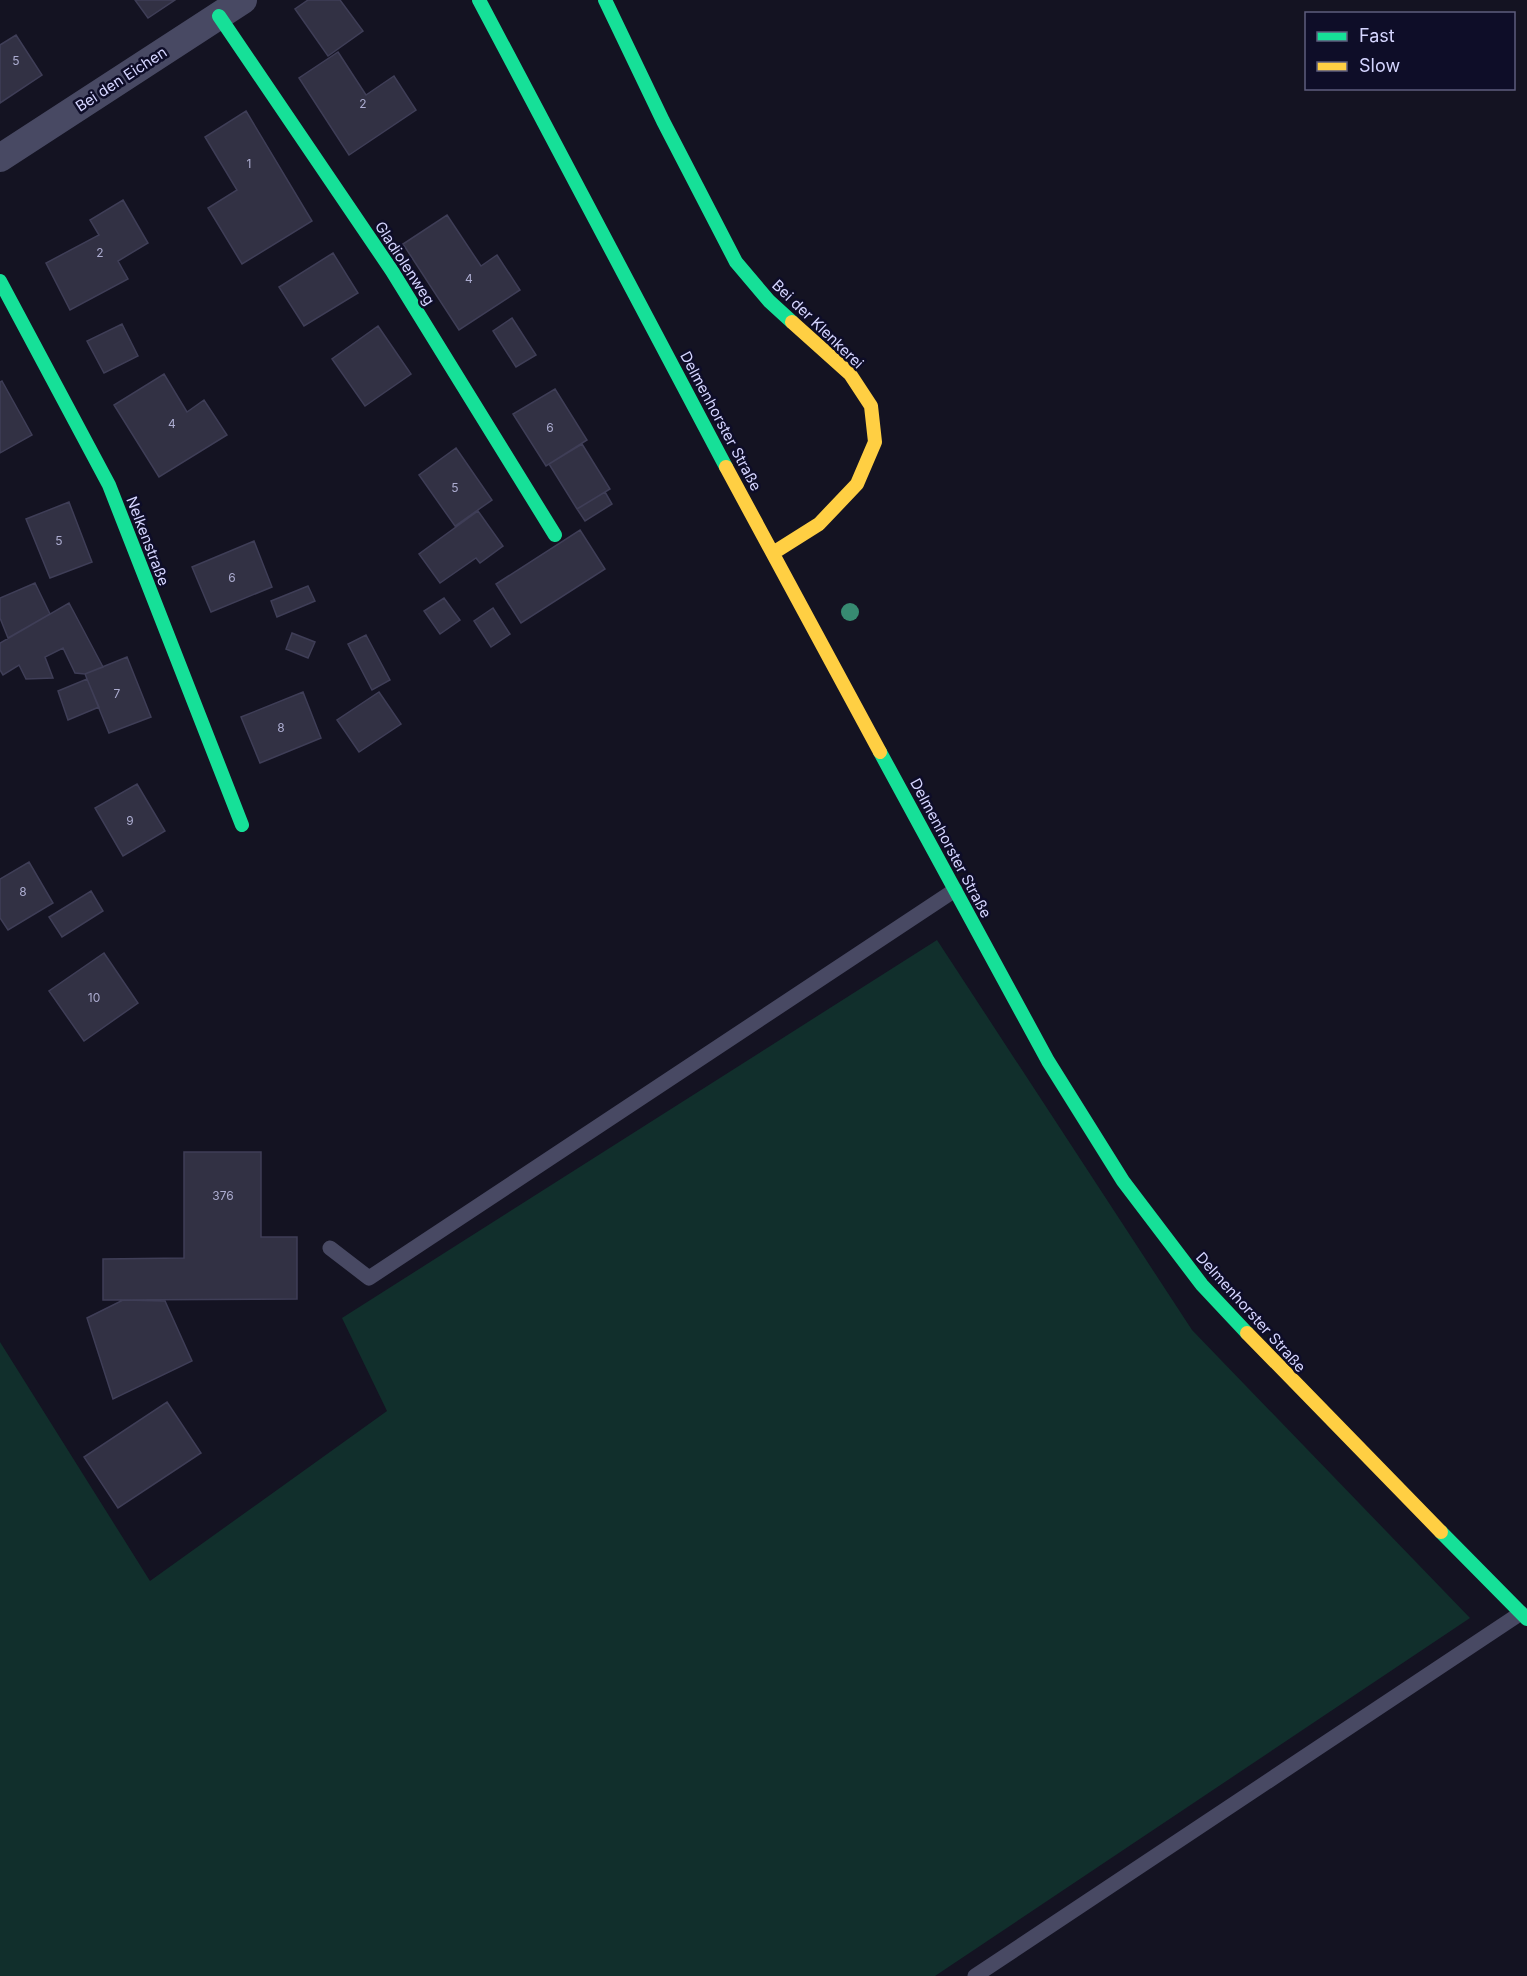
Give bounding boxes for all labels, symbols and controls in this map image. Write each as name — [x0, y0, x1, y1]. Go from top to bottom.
legend — [1305, 12, 1515, 90]
text: Fast — [1359, 25, 1395, 46]
street label: Bei den Eichen — [72, 42, 170, 116]
house number: 5 — [12, 53, 20, 68]
text: Slow — [1359, 55, 1400, 76]
house number: 2 — [359, 96, 367, 111]
house number: 1 — [247, 156, 251, 171]
street label: Gladiolenweg — [371, 217, 439, 309]
house number: 2 — [96, 245, 104, 260]
house number: 4 — [465, 271, 473, 286]
street label: Bei der Klenkerei — [768, 276, 868, 372]
street label: Delmenhorster Straße — [676, 348, 766, 494]
house number: 4 — [168, 416, 176, 431]
house number: 6 — [546, 420, 554, 435]
house number: 5 — [451, 480, 459, 495]
street label: Nelkenstraße — [122, 494, 174, 588]
house number: 5 — [55, 533, 63, 548]
house number: 6 — [228, 570, 236, 585]
house number: 7 — [114, 686, 121, 701]
house number: 8 — [277, 720, 285, 735]
street label: Delmenhorster Straße — [906, 775, 996, 921]
house number: 9 — [126, 813, 134, 828]
house number: 8 — [19, 884, 27, 899]
house number: 10 — [88, 990, 100, 1005]
house number: 376 — [212, 1188, 234, 1203]
street label: Delmenhorster Straße — [1192, 1248, 1310, 1376]

